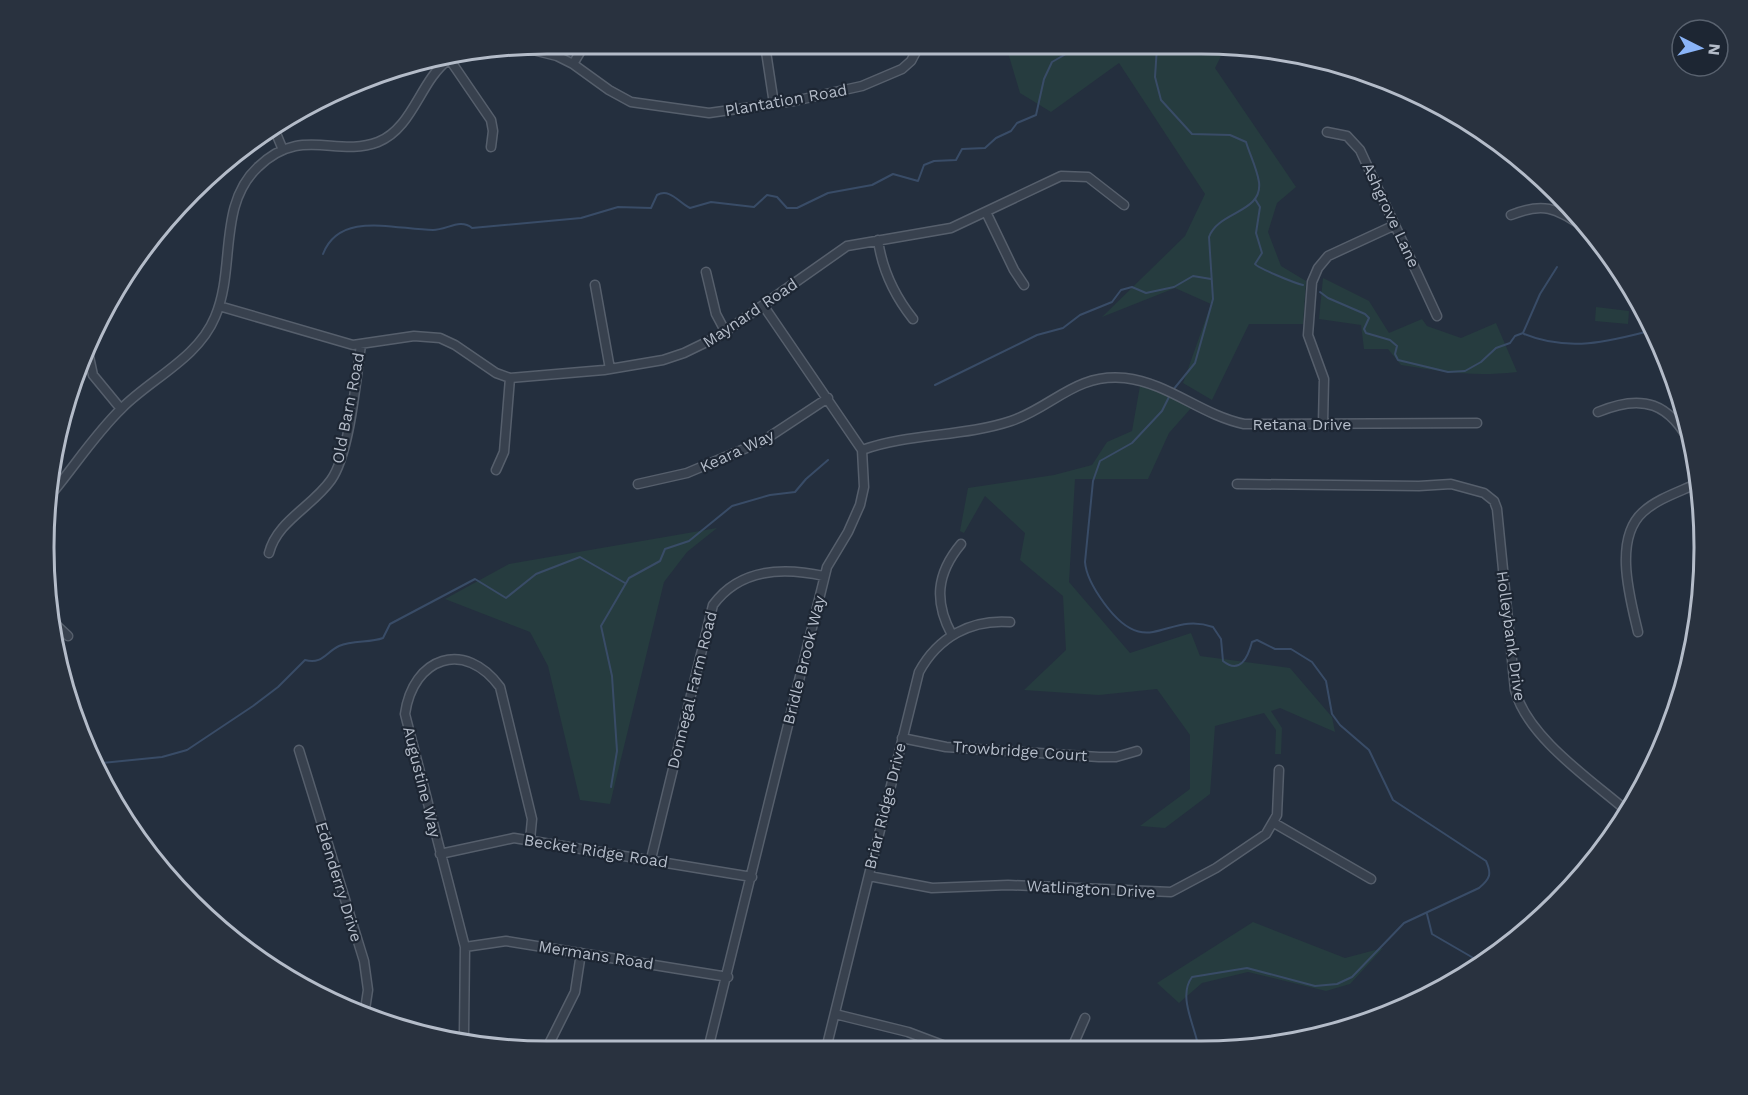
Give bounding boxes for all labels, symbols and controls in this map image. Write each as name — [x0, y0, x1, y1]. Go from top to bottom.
north arrow — [1670, 18, 1730, 78]
text: N — [1704, 43, 1724, 56]
street label: Plantation Road — [723, 80, 849, 120]
street label: Ashgrove Lane — [1358, 159, 1424, 271]
street label: Maynard Road — [699, 274, 801, 352]
street label: Old Barn Road — [328, 351, 368, 465]
street label: Retana Drive — [1253, 415, 1351, 434]
street label: Keara Way — [697, 425, 778, 476]
street label: Holleybank Drive — [1492, 570, 1530, 702]
street label: Bridle Brook Way — [779, 593, 829, 726]
street label: Donnegal Farm Road — [663, 609, 721, 771]
street label: Augustine Way — [399, 724, 445, 840]
street label: Trowbridge Court — [952, 737, 1088, 765]
street label: Briar Ridge Drive — [860, 741, 910, 871]
street label: Edenderry Drive — [312, 820, 366, 944]
street label: Becket Ridge Road — [523, 830, 669, 872]
street label: Watlington Drive — [1026, 876, 1156, 902]
street label: Mermans Road — [537, 937, 655, 973]

